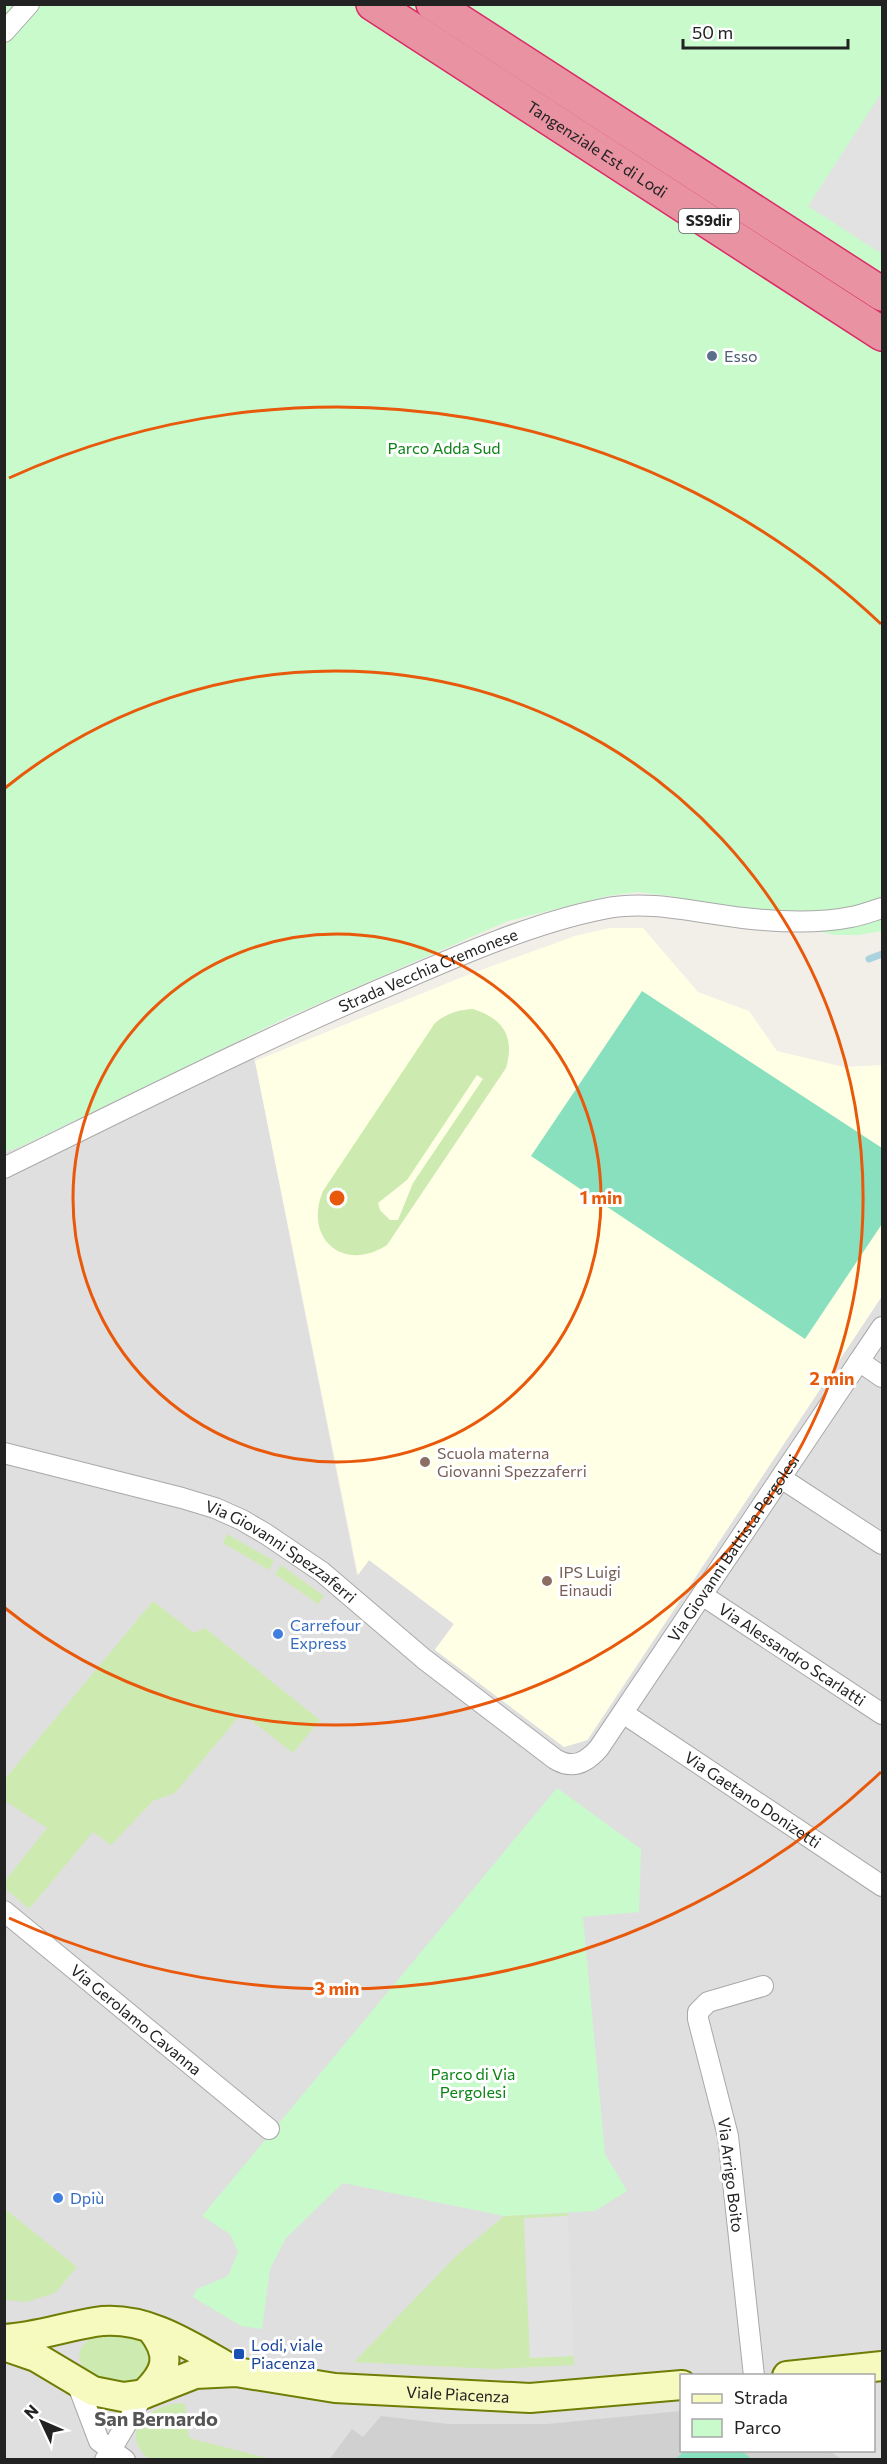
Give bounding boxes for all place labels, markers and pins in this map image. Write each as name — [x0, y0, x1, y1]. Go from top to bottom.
place label: Esso — [724, 346, 758, 365]
marker: Esso — [705, 349, 719, 363]
centre of rings — [327, 1188, 347, 1208]
place label: Scuola materna Giovanni Spezzaferri — [437, 1443, 587, 1480]
marker: Scuola materna Giovanni Spezzaferri — [418, 1455, 432, 1469]
place label: IPS Luigi Einaudi — [559, 1562, 621, 1599]
marker: IPS Luigi Einaudi — [540, 1574, 554, 1588]
place label: Carrefour Express — [290, 1615, 362, 1652]
marker: Carrefour Express — [271, 1627, 285, 1641]
place label: Dpiù — [70, 2188, 104, 2207]
marker: Dpiù — [51, 2191, 65, 2205]
place label: Lodi, viale Piacenza — [251, 2335, 323, 2372]
marker: Lodi, viale Piacenza — [232, 2347, 246, 2361]

